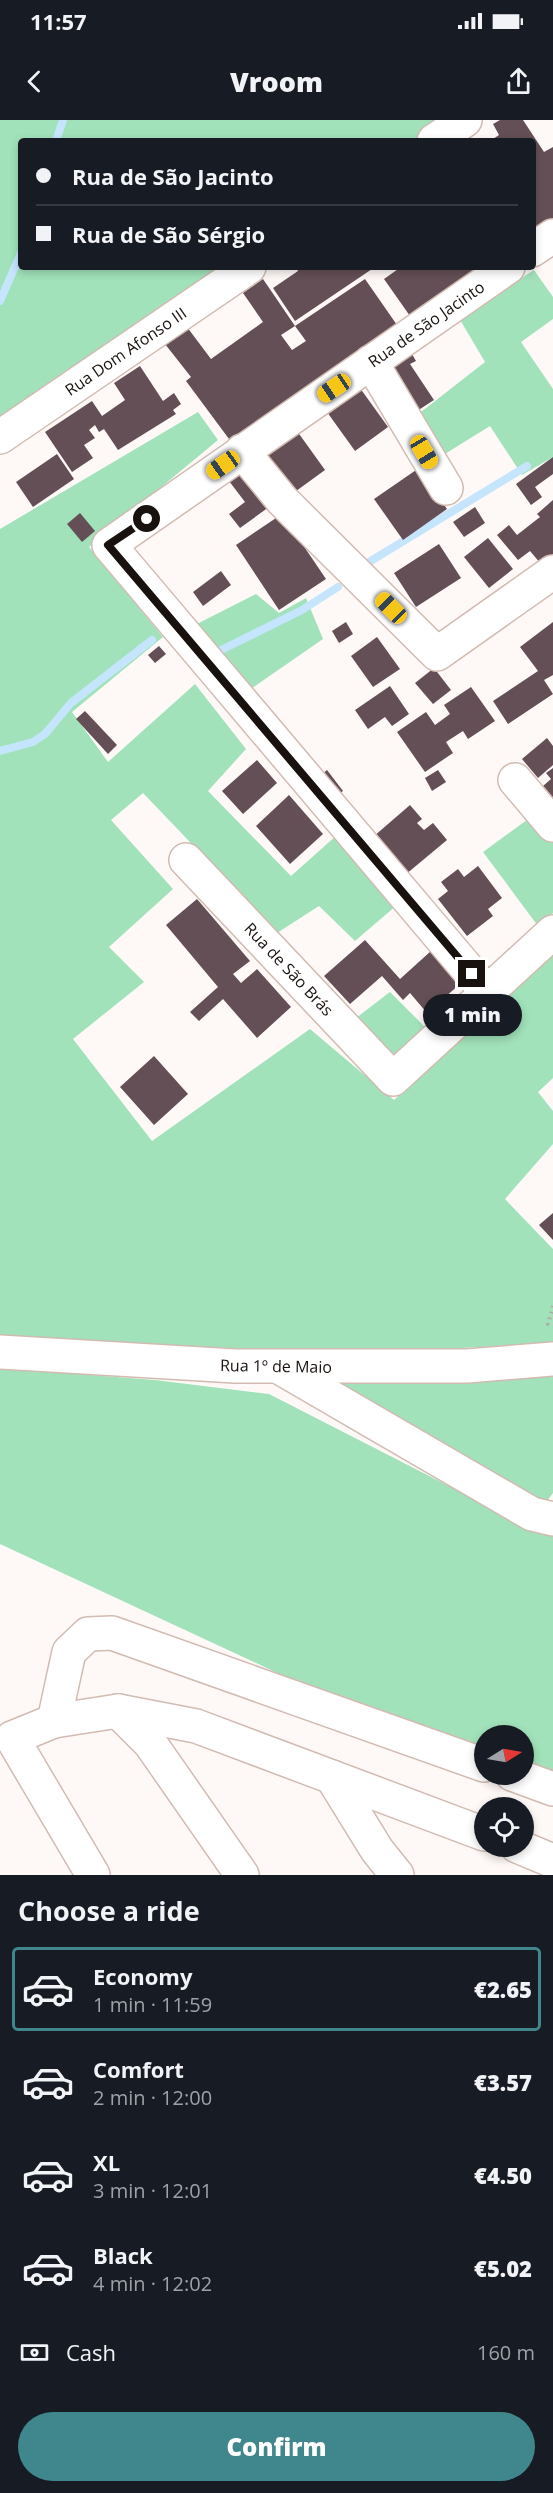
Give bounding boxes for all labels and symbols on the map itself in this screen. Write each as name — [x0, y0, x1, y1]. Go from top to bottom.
street label: Rua de São Jacinto — [364, 276, 489, 372]
street label: Rua Dom Afonso III — [60, 302, 191, 401]
car — [314, 370, 354, 406]
car — [407, 432, 441, 472]
car — [203, 447, 243, 483]
route start — [133, 505, 160, 532]
car — [372, 589, 410, 627]
street label: Rua de São Brás — [240, 918, 338, 1020]
route end — [458, 960, 485, 987]
callout: 1 min — [422, 995, 522, 1037]
street label: Rua 1º de Maio — [220, 1354, 332, 1378]
north arrow — [474, 1725, 534, 1785]

